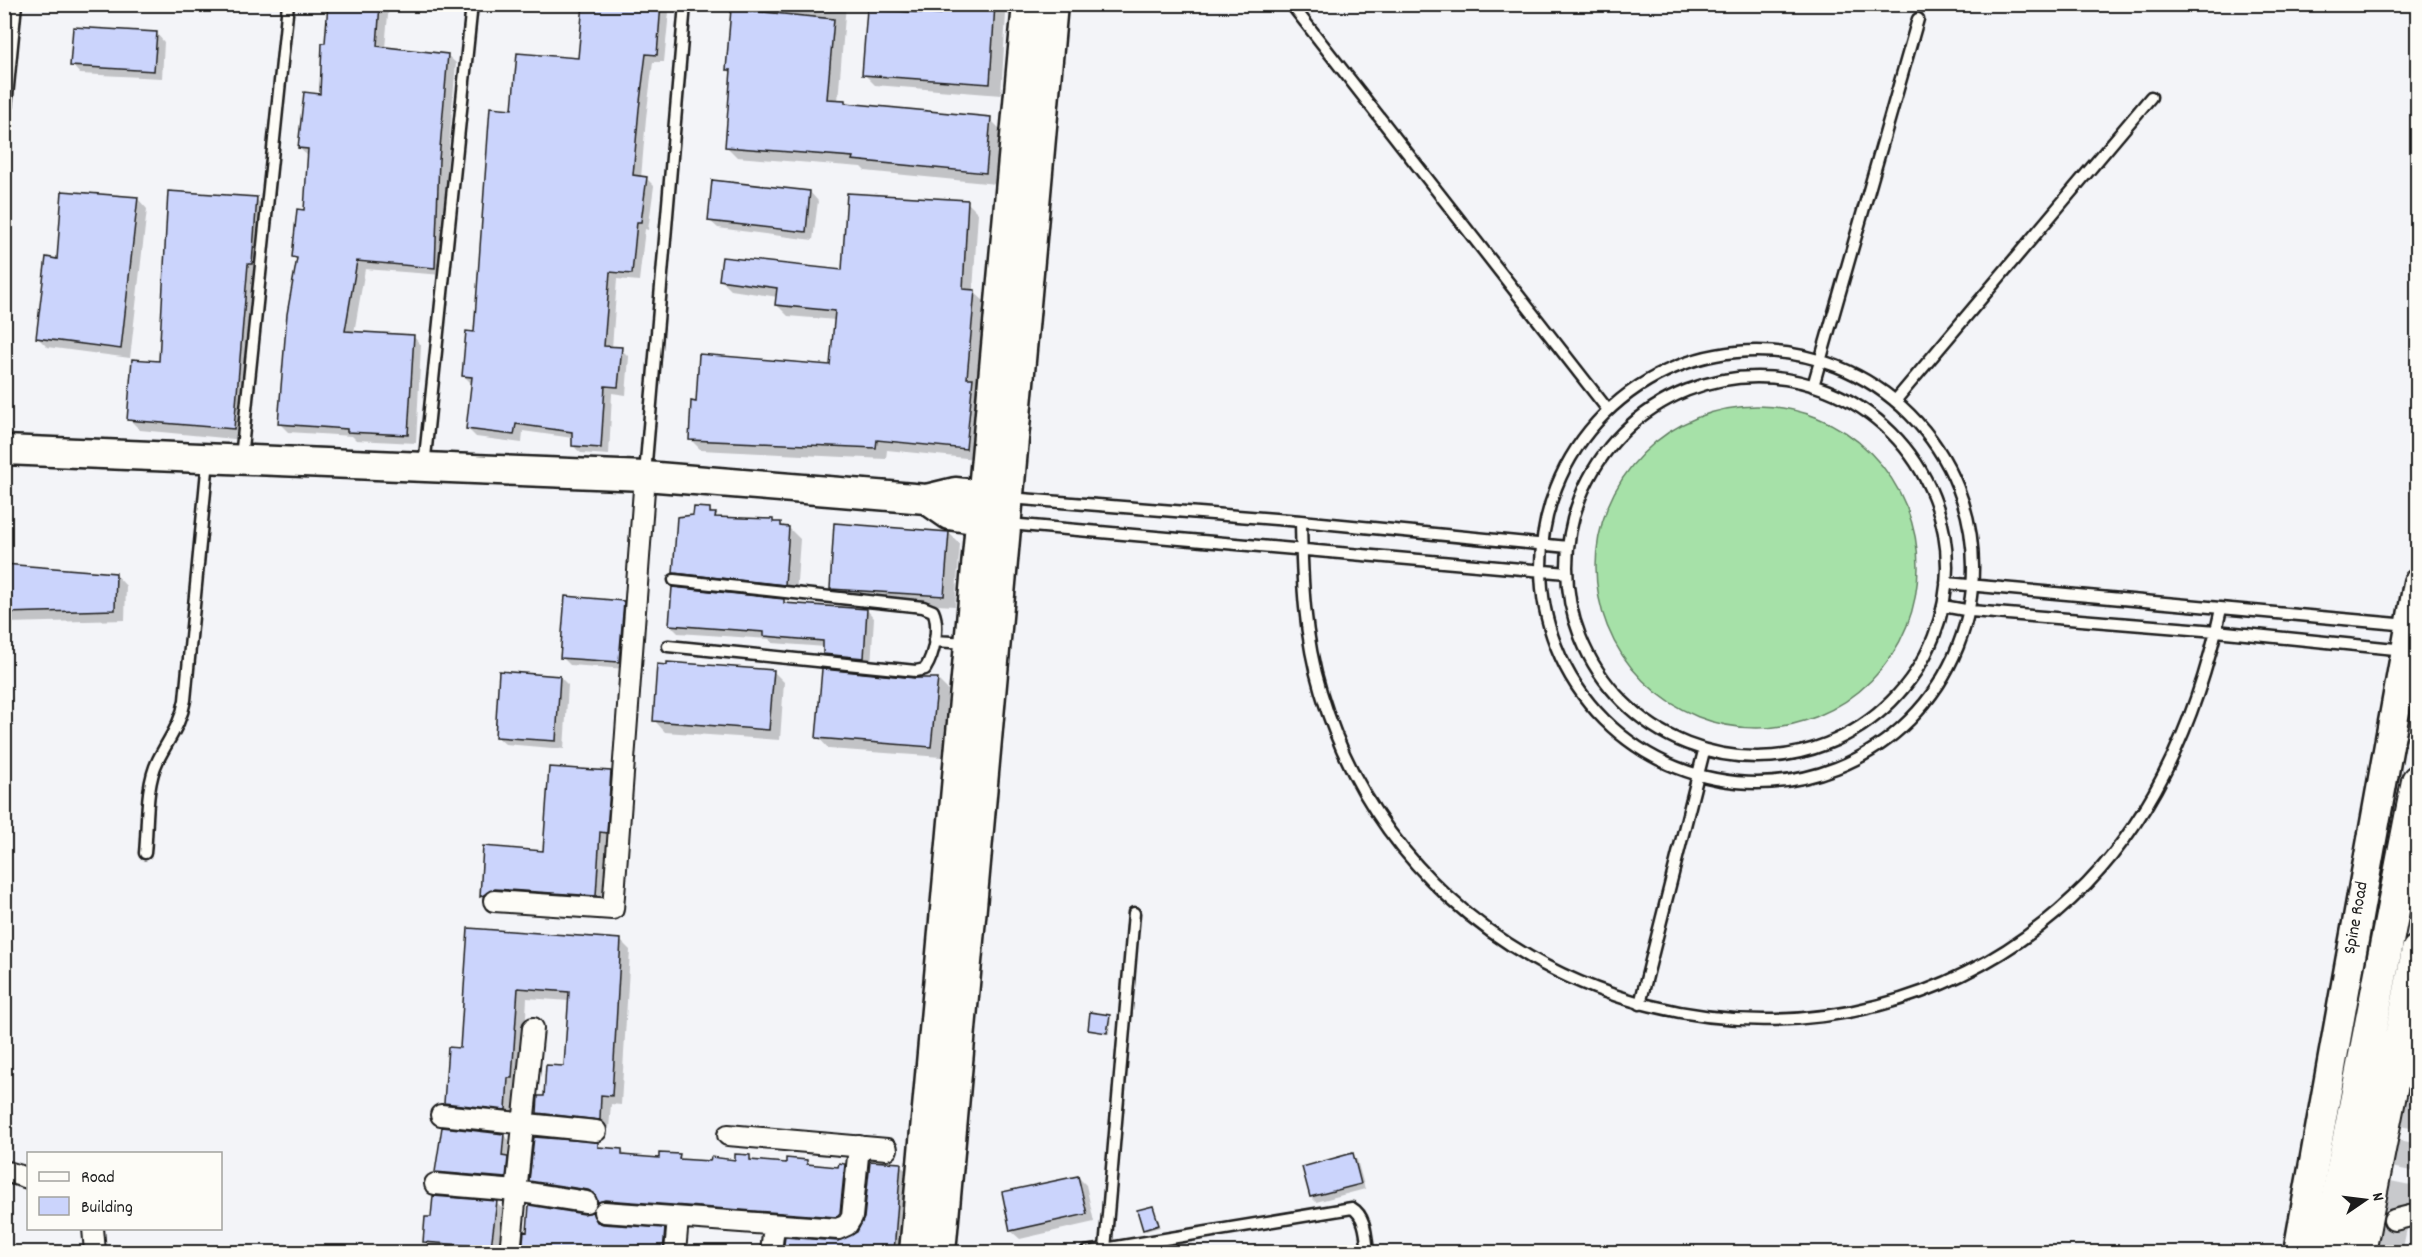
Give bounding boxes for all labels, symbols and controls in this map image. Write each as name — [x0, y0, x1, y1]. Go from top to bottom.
street label: Spine Road — [2338, 880, 2376, 956]
legend — [27, 1152, 222, 1230]
text: Road — [81, 1166, 115, 1191]
north arrow — [2335, 1170, 2395, 1230]
text: N — [2365, 1190, 2389, 1204]
text: Building — [81, 1196, 133, 1221]

